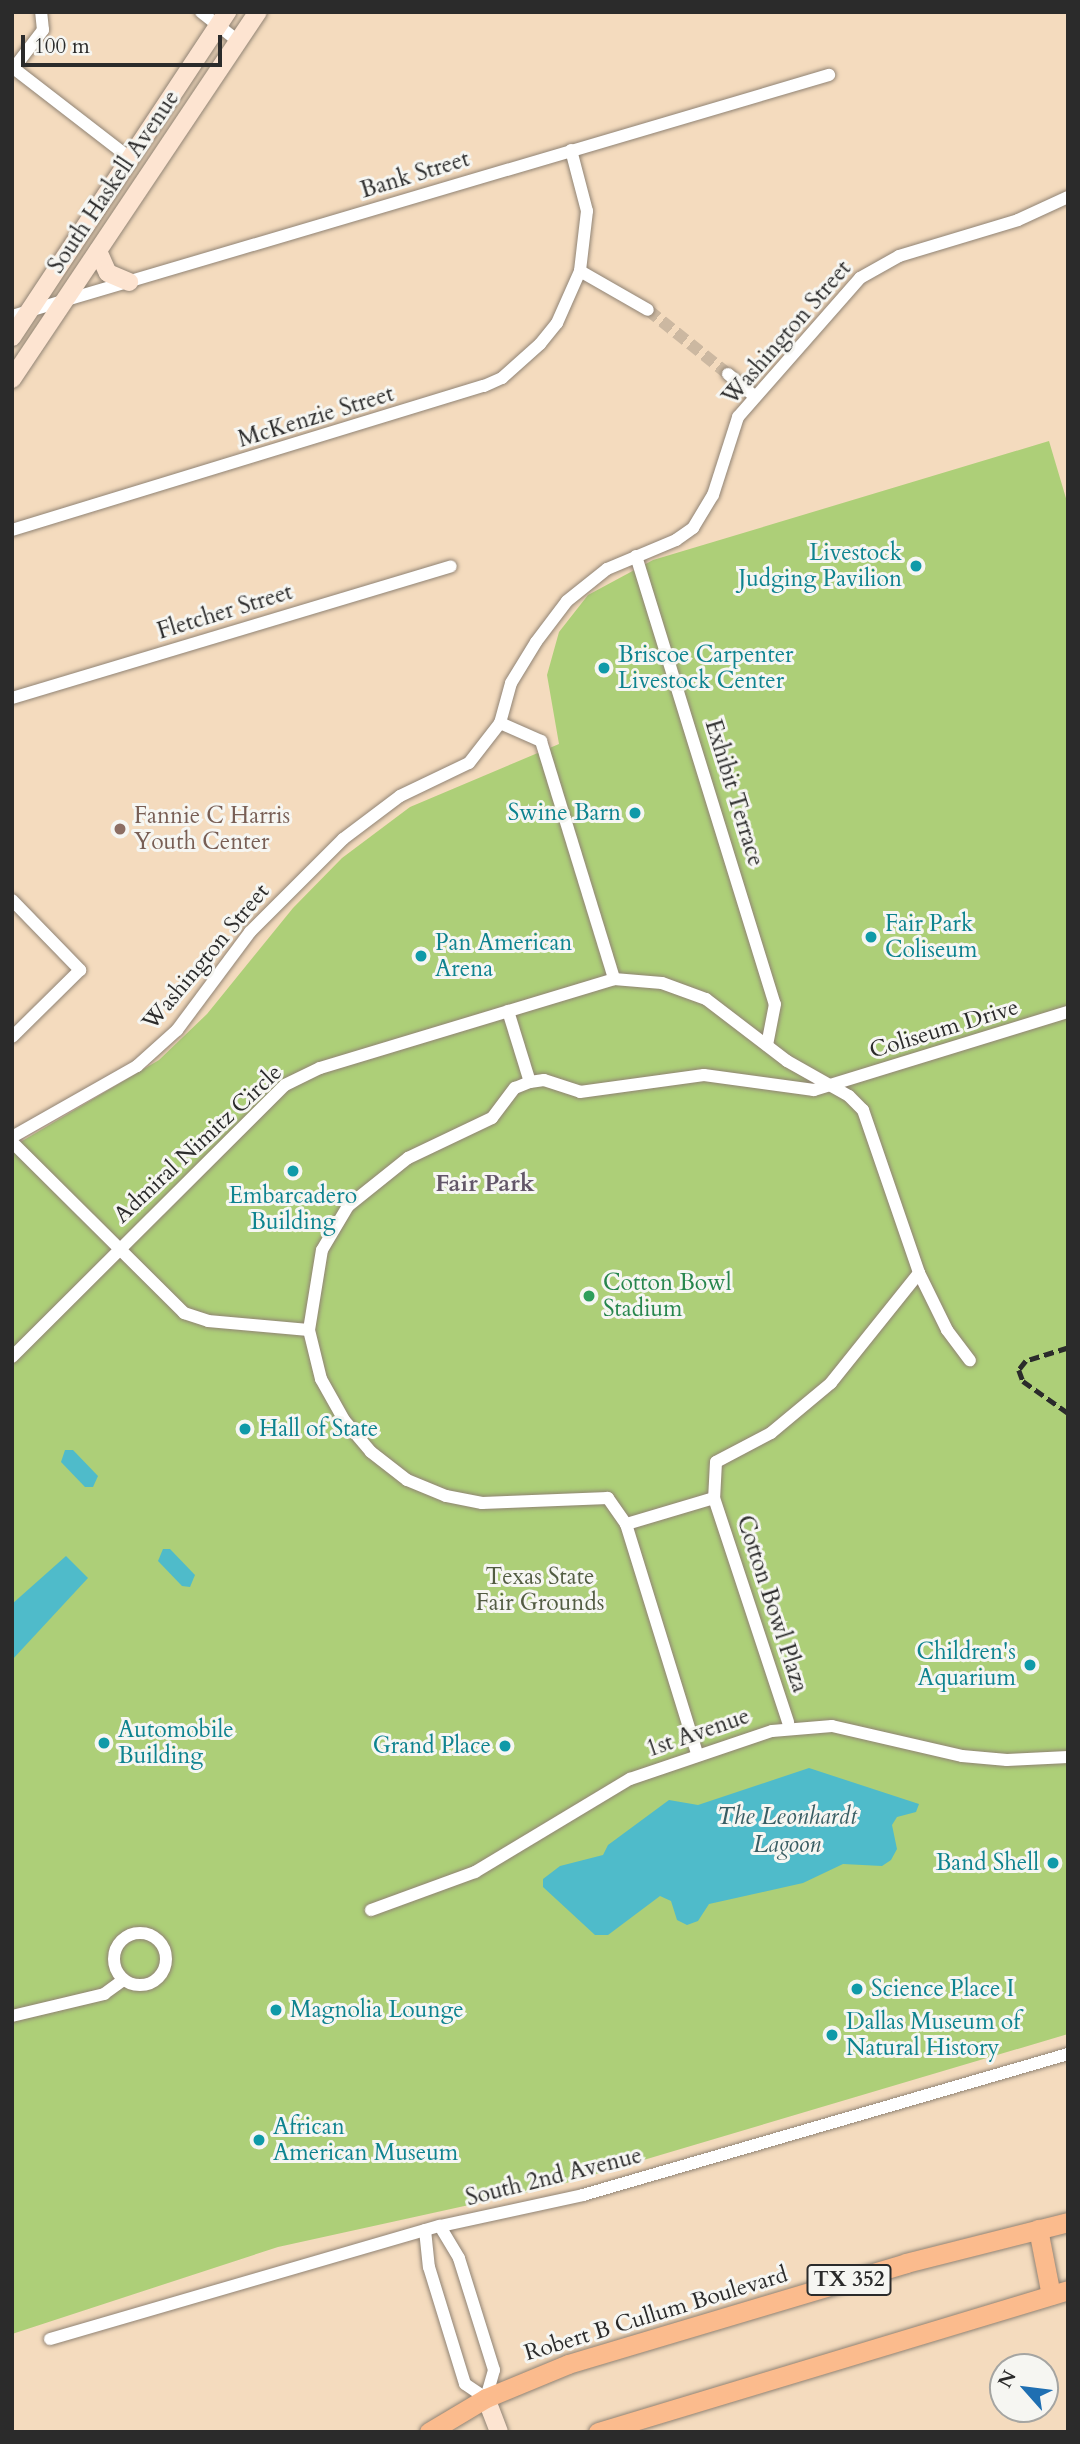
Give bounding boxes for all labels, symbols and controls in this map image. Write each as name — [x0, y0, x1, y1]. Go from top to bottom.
scale bar — [24, 21, 226, 65]
text: 100 m — [34, 32, 90, 61]
street label: South Haskell Avenue — [43, 85, 185, 279]
street label: Bank Street — [357, 145, 473, 205]
street label: Washington Street — [717, 255, 857, 411]
street label: McKenzie Street — [235, 380, 397, 454]
place label: Livestock Judging Pavilion — [738, 539, 902, 593]
marker: Livestock Judging Pavilion — [908, 558, 924, 574]
street label: Fletcher Street — [154, 578, 296, 646]
place label: Briscoe Carpenter Livestock Center — [618, 641, 793, 695]
marker: Briscoe Carpenter Livestock Center — [596, 660, 612, 676]
street label: Exhibit Terrace — [699, 716, 769, 870]
place label: Swine Barn — [508, 799, 621, 827]
place label: Fannie C Harris Youth Center — [134, 802, 290, 856]
marker: Swine Barn — [627, 805, 643, 821]
marker: Fannie C Harris Youth Center — [112, 821, 128, 837]
street label: Washington Street — [137, 878, 275, 1036]
place label: Fair Park Coliseum — [885, 910, 978, 964]
place label: Pan American Arena — [435, 929, 572, 983]
marker: Fair Park Coliseum — [863, 929, 879, 945]
marker: Pan American Arena — [413, 948, 429, 964]
street label: Coliseum Drive — [866, 993, 1022, 1065]
street label: Admiral Nimitz Circle — [108, 1059, 288, 1229]
marker: Embarcadero Building — [285, 1163, 301, 1179]
district label: Fair Park — [435, 1170, 535, 1198]
place label: Embarcadero Building — [229, 1182, 357, 1236]
place label: Cotton Bowl Stadium — [603, 1269, 732, 1323]
marker: Cotton Bowl Stadium — [581, 1288, 597, 1304]
place label: Hall of State — [259, 1415, 378, 1443]
marker: Hall of State — [237, 1421, 253, 1437]
street label: Cotton Bowl Plaza — [730, 1512, 814, 1696]
park label: Texas State Fair Grounds — [476, 1563, 604, 1617]
place label: Children's Aquarium — [916, 1638, 1016, 1692]
marker: Children's Aquarium — [1022, 1657, 1038, 1673]
street label: 1st Avenue — [643, 1702, 753, 1764]
place label: Automobile Building — [118, 1716, 234, 1770]
place label: Grand Place — [373, 1732, 491, 1760]
marker: Automobile Building — [96, 1735, 112, 1751]
marker: Grand Place — [497, 1738, 513, 1754]
water label: The Leonhardt Lagoon — [717, 1803, 857, 1859]
place label: Band Shell — [936, 1849, 1039, 1877]
marker: Band Shell — [1045, 1855, 1061, 1871]
place label: Science Place I — [871, 1975, 1014, 2003]
marker: Science Place I — [849, 1981, 865, 1997]
place label: Magnolia Lounge — [290, 1996, 464, 2024]
marker: Magnolia Lounge — [268, 2002, 284, 2018]
place label: Dallas Museum of Natural History — [846, 2008, 1020, 2062]
marker: Dallas Museum of Natural History — [824, 2027, 840, 2043]
place label: African American Museum — [273, 2113, 458, 2167]
marker: African American Museum — [251, 2132, 267, 2148]
street label: South 2nd Avenue — [463, 2142, 645, 2212]
street label: Robert B Cullum Boulevard — [521, 2261, 791, 2367]
road number: TX 352 — [805, 2262, 893, 2298]
north arrow — [989, 2353, 1059, 2423]
text: N — [992, 2366, 1023, 2392]

